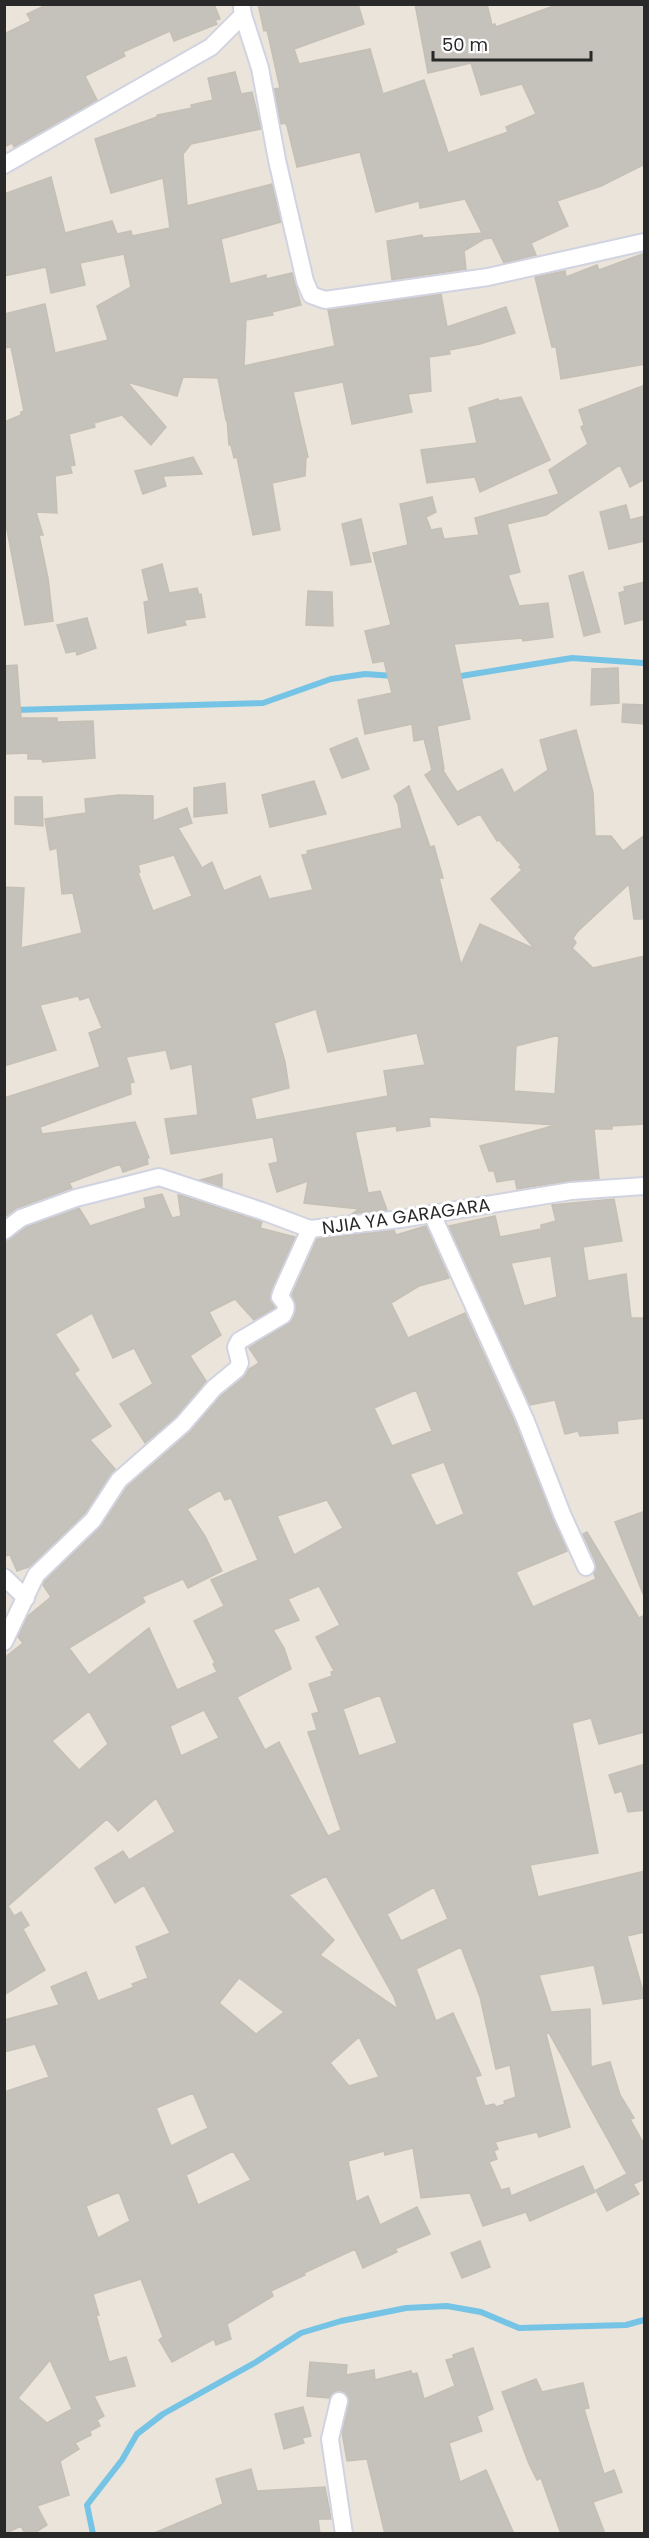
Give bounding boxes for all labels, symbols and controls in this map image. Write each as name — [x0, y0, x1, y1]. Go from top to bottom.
scale bar — [433, 24, 590, 62]
text: 50 m — [442, 32, 488, 57]
street label: NJIA YA GARAGARA — [320, 1192, 492, 1240]

